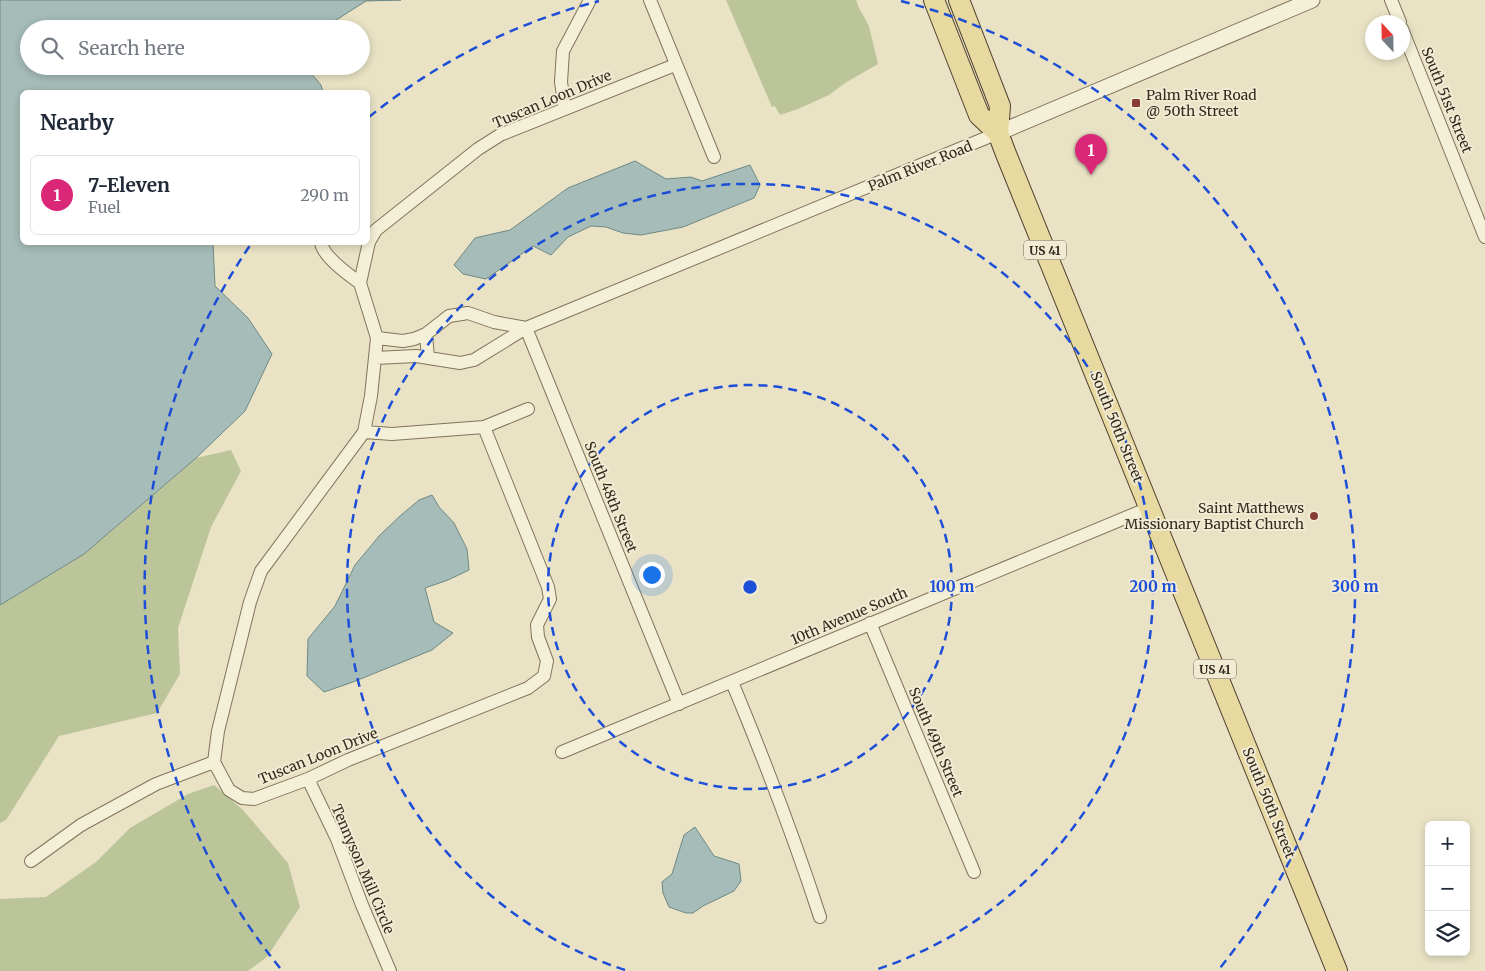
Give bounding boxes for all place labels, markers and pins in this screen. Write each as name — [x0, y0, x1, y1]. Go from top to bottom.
place label: Palm River Road @ 50th Street — [1146, 86, 1257, 120]
marker: Palm River Road @ 50th Street — [1130, 97, 1142, 109]
pin: 1 — [1075, 134, 1107, 175]
place label: Saint Matthews Missionary Baptist Church — [1124, 499, 1304, 533]
marker: Saint Matthews Missionary Baptist Church — [1308, 510, 1320, 522]
centre of rings — [741, 578, 759, 596]

